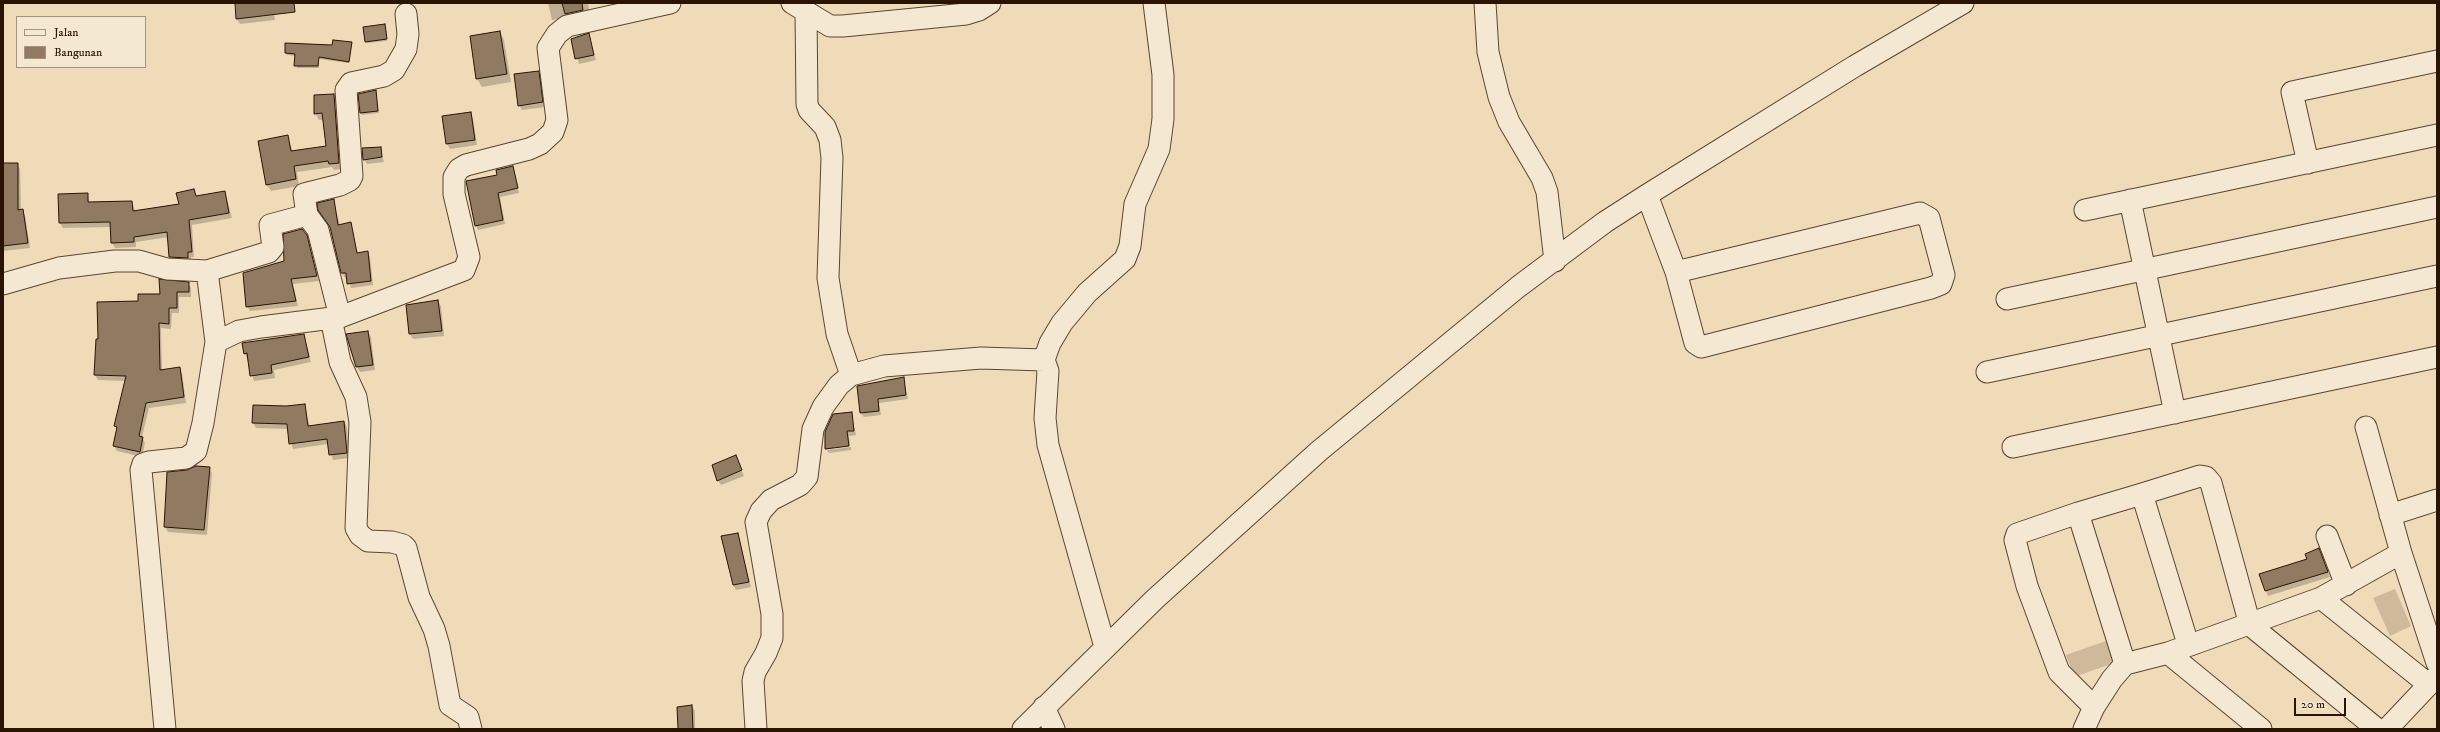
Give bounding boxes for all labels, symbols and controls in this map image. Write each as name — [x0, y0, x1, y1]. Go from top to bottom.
legend — [16, 16, 146, 68]
text: Jalan — [54, 25, 79, 40]
text: Bangunan — [54, 45, 102, 60]
scale bar — [2296, 690, 2348, 716]
text: 20 m — [2301, 697, 2325, 712]

